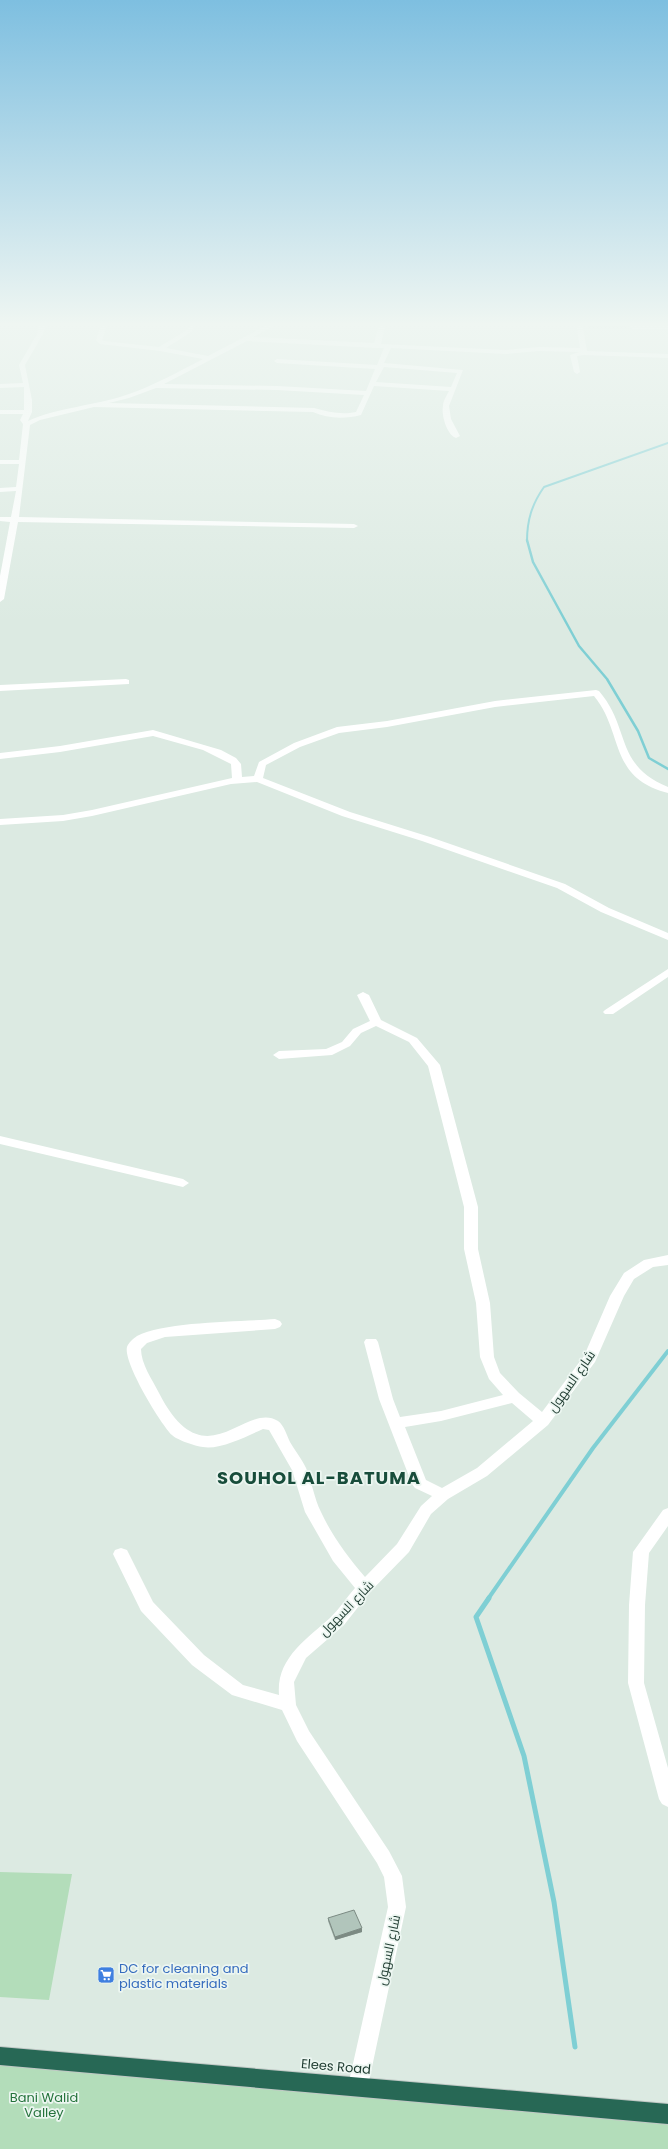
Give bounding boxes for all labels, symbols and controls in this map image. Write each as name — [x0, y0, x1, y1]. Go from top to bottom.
street label: شارع السهول — [543, 1346, 600, 1416]
district label: SOUHOL AL-BATUMA — [217, 1465, 421, 1490]
street label: شارع السهول — [315, 1576, 378, 1641]
street label: شارع السهول — [372, 1913, 405, 1987]
place label: DC for cleaning and plastic materials — [119, 1959, 249, 1993]
supermarket icon: DC for cleaning and plastic materials — [96, 1965, 116, 1985]
street label: Elees Road — [300, 2054, 372, 2079]
park label: Bani Walid Valley — [10, 2088, 78, 2122]

